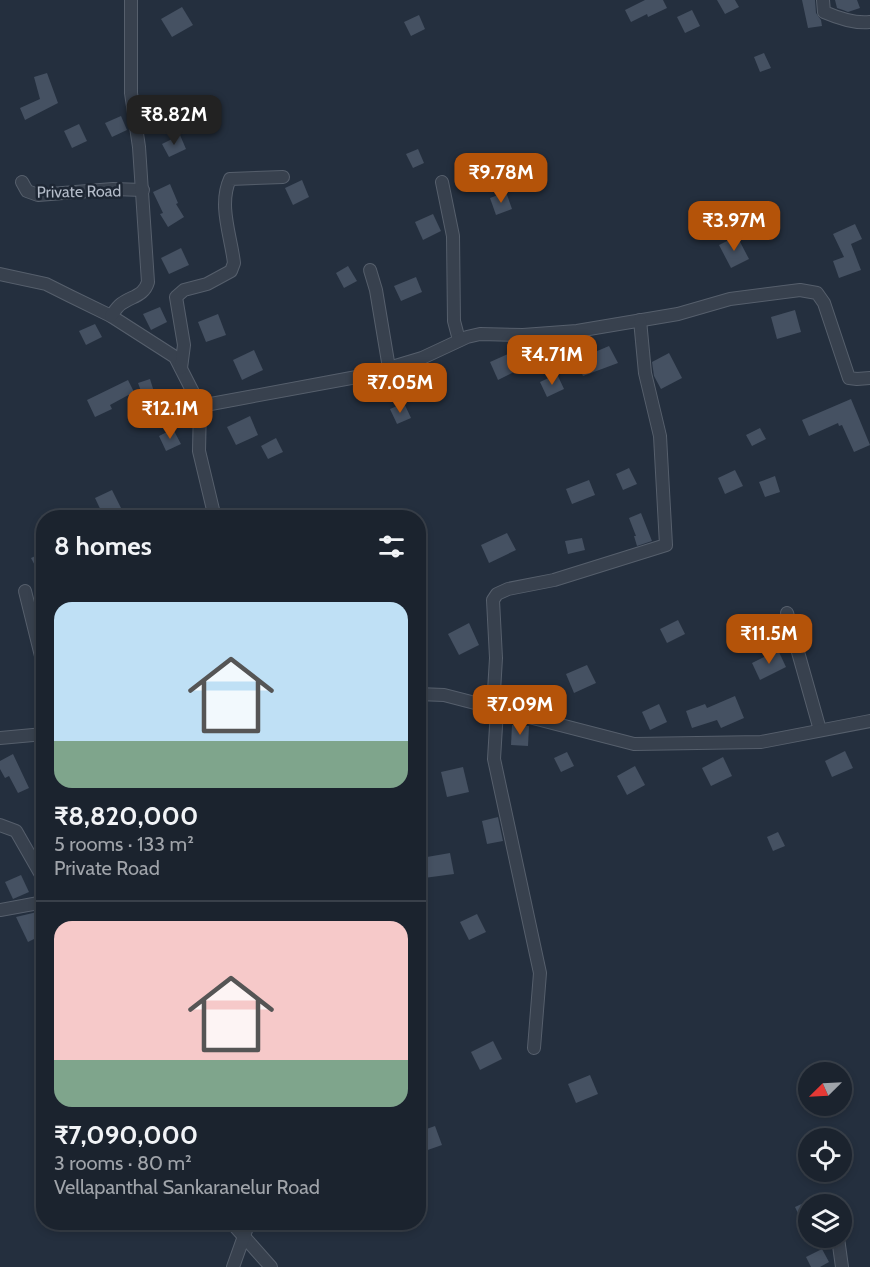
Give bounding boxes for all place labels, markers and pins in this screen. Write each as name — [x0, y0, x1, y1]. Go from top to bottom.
pin: ₹8.82M — [125, 95, 223, 146]
pin: ₹9.78M — [452, 153, 550, 204]
pin: ₹3.97M — [685, 201, 783, 252]
pin: ₹4.71M — [503, 335, 601, 386]
pin: ₹7.05M — [351, 363, 449, 414]
pin: ₹12.1M — [121, 389, 219, 440]
pin: ₹11.5M — [720, 614, 818, 665]
pin: ₹7.09M — [471, 685, 569, 736]

